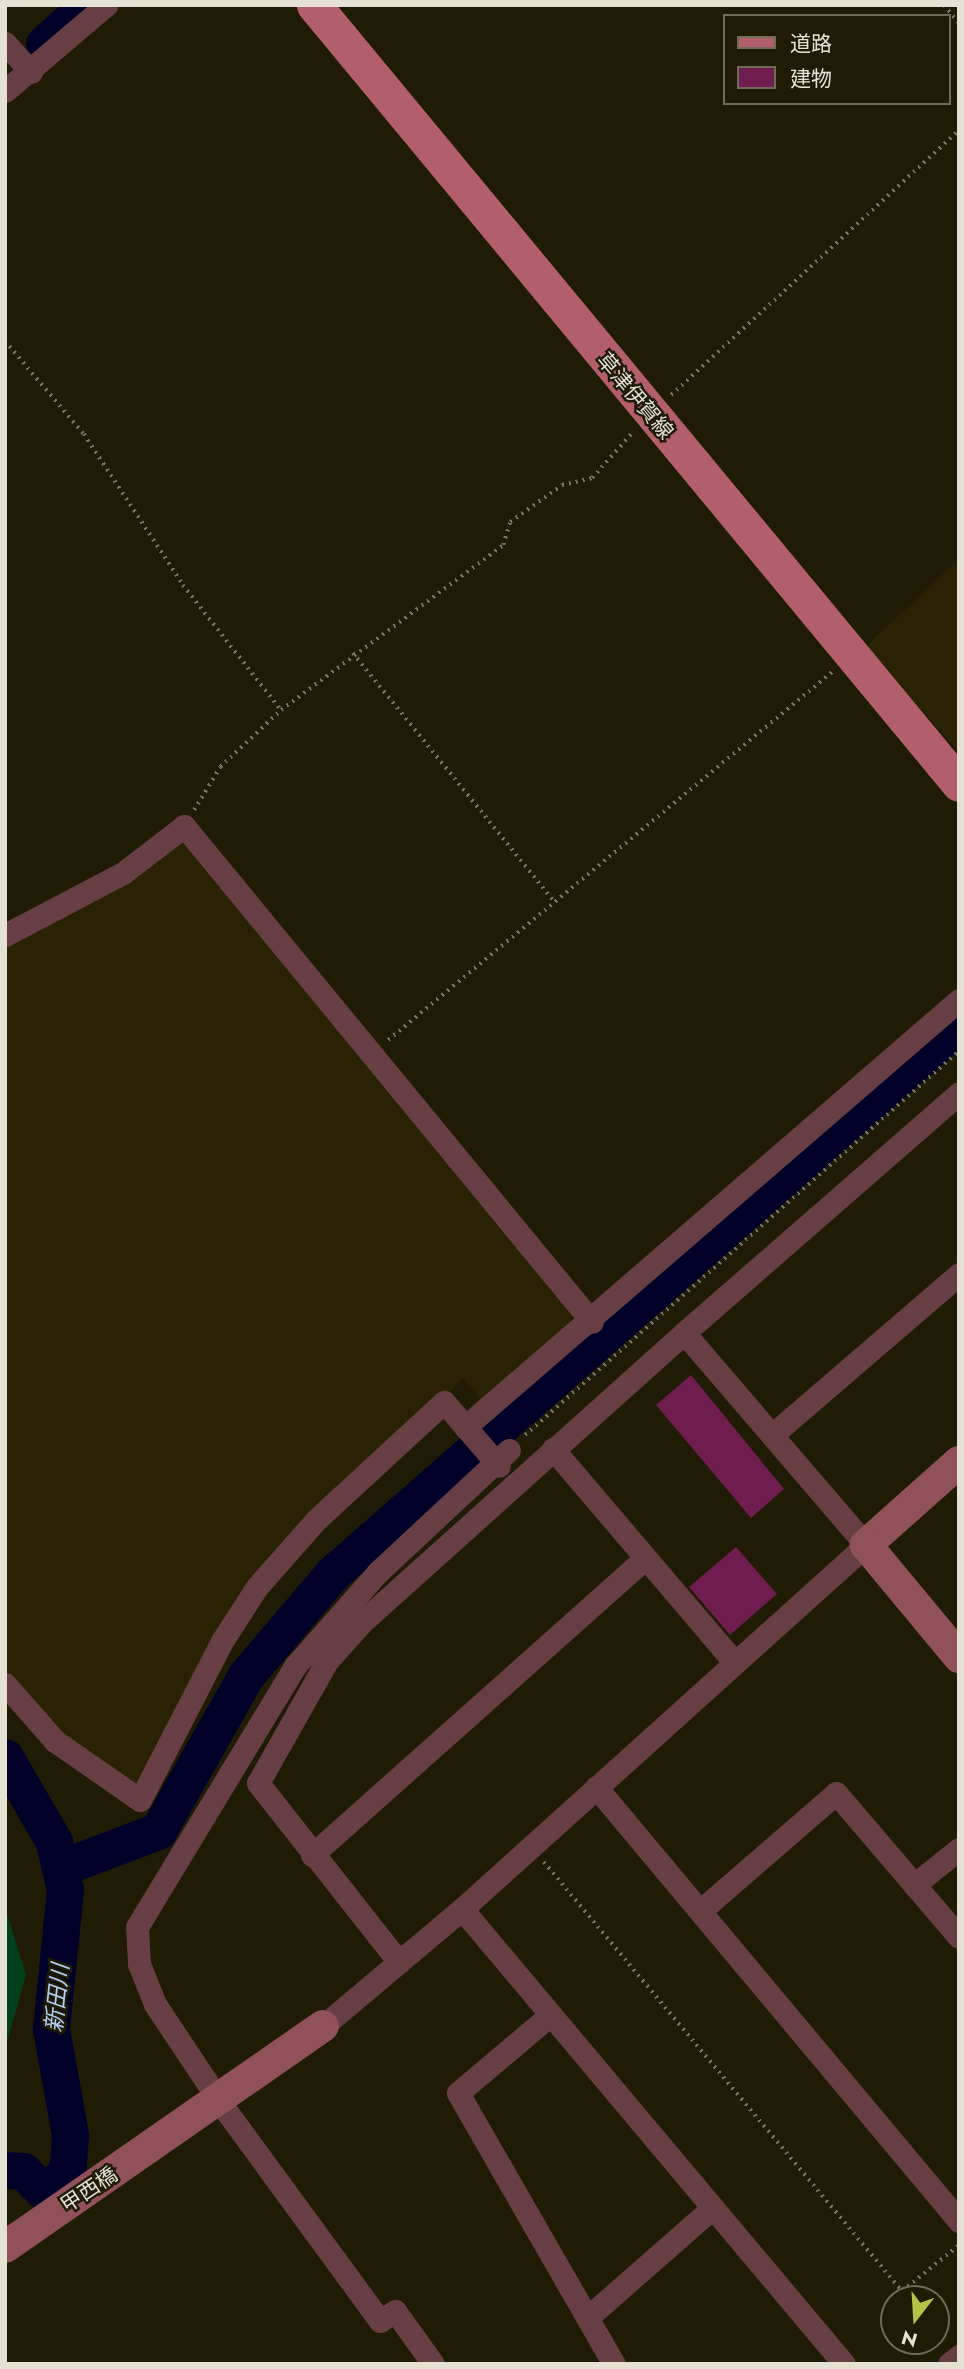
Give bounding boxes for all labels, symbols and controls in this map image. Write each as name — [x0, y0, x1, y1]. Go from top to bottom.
legend — [722, 14, 950, 105]
text: 道路 — [790, 29, 832, 59]
text: 建物 — [790, 64, 832, 94]
street label: 草津伊賀線 — [592, 348, 678, 444]
water label: 新田川 — [40, 1962, 74, 2034]
street label: 甲西橋 — [56, 2162, 122, 2218]
north arrow — [880, 2285, 950, 2355]
text: N — [898, 2324, 920, 2354]

